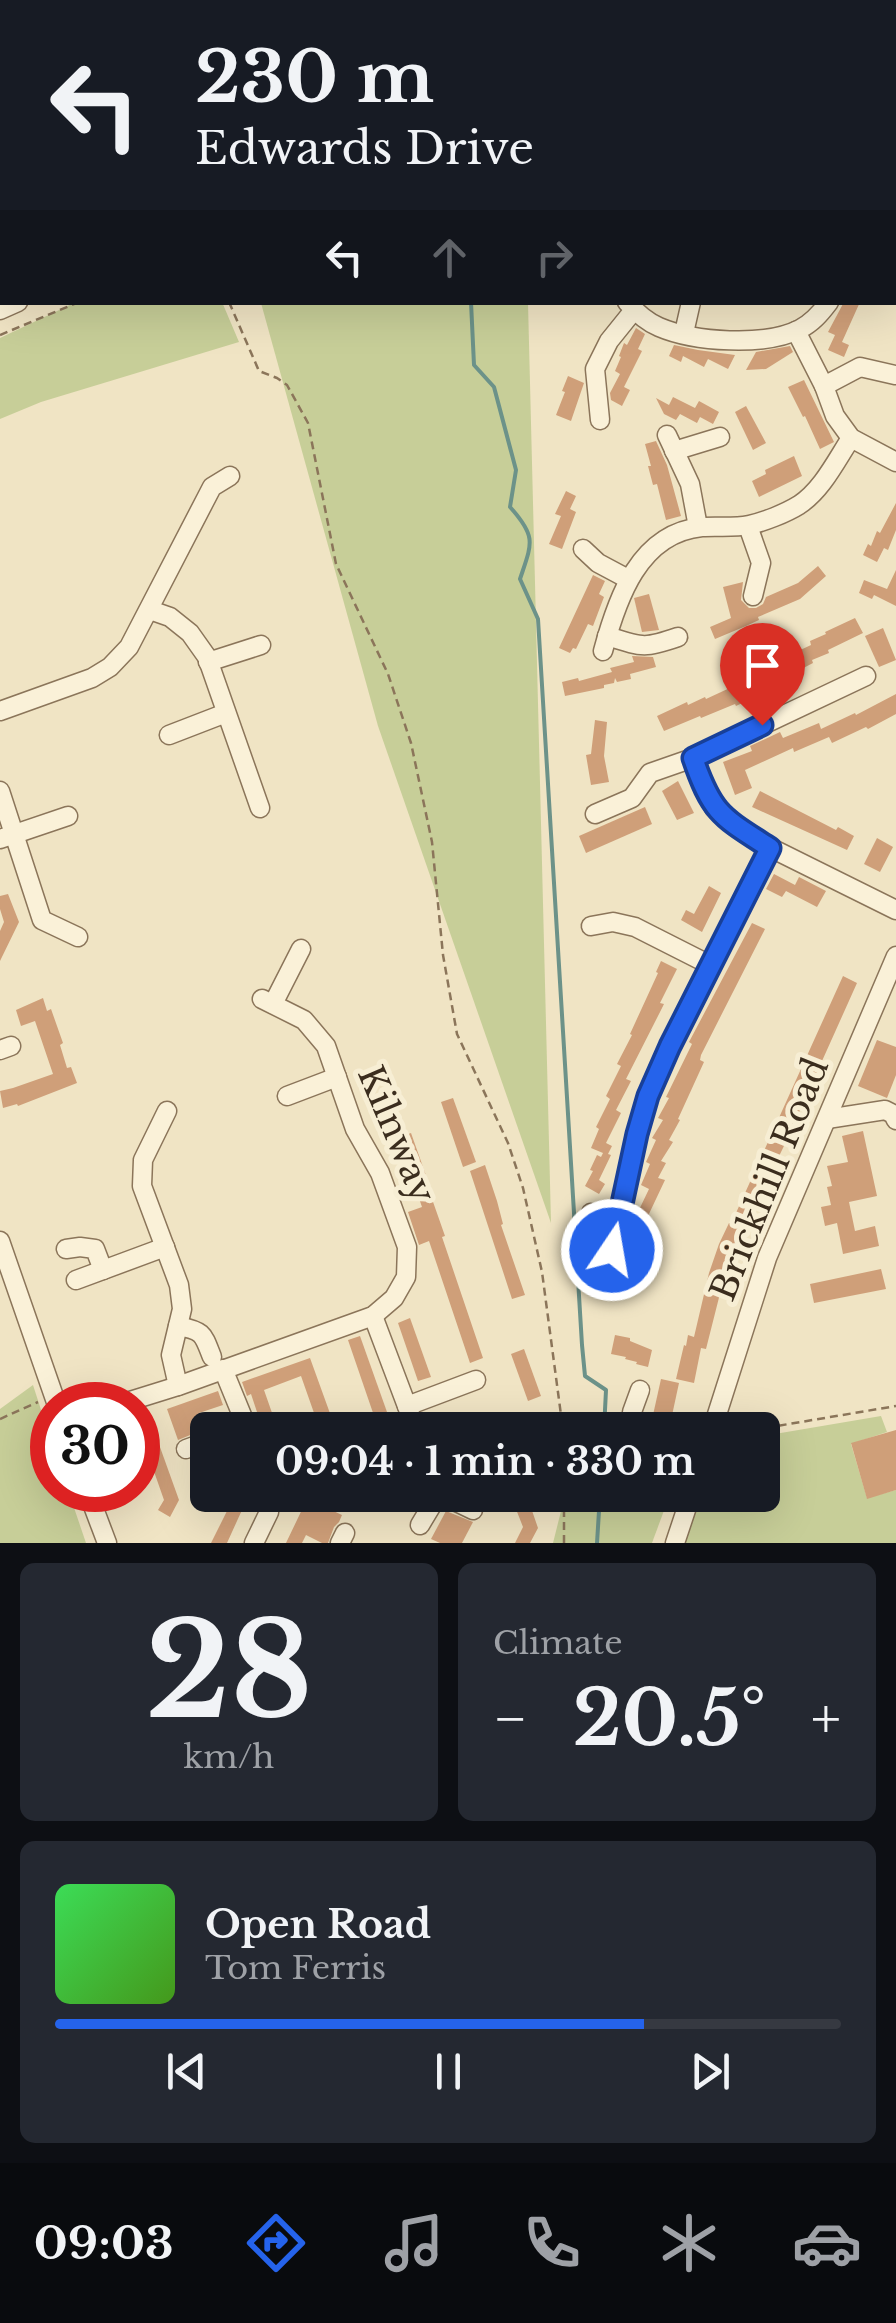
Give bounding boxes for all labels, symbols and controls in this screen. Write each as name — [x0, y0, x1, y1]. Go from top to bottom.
text: 230 m — [195, 34, 434, 121]
icon: left — [30, 40, 160, 170]
text: Edwards Drive — [195, 120, 534, 176]
icon: left — [317, 230, 372, 285]
icon: ahead — [422, 230, 477, 285]
icon: right — [527, 230, 582, 285]
pin — [720, 623, 805, 726]
icon: arrive — [735, 638, 790, 693]
street label: Brickhill Road — [701, 1051, 837, 1307]
street label: Kilnway — [349, 1059, 445, 1209]
position arrow — [560, 1198, 664, 1302]
speed limit sign: 30 — [30, 1382, 160, 1512]
text: 09:04 · 1 min · 330 m — [275, 1438, 695, 1485]
text: 28 — [145, 1591, 313, 1752]
text: Climate — [493, 1623, 622, 1663]
text: 20.5° — [573, 1672, 766, 1765]
text: − — [493, 1685, 528, 1753]
text: + — [811, 1685, 841, 1753]
text: km/h — [184, 1737, 274, 1777]
text: Open Road — [205, 1901, 431, 1948]
text: Tom Ferris — [205, 1948, 386, 1988]
icon: previous — [159, 2044, 214, 2099]
icon: pause — [421, 2044, 476, 2099]
icon: next — [683, 2044, 738, 2099]
icon: directions — [241, 2208, 311, 2278]
icon: music — [379, 2208, 449, 2278]
icon: phone — [517, 2208, 587, 2278]
icon: climate — [654, 2208, 724, 2278]
icon: car — [792, 2208, 862, 2278]
text: 09:03 — [34, 2215, 174, 2271]

